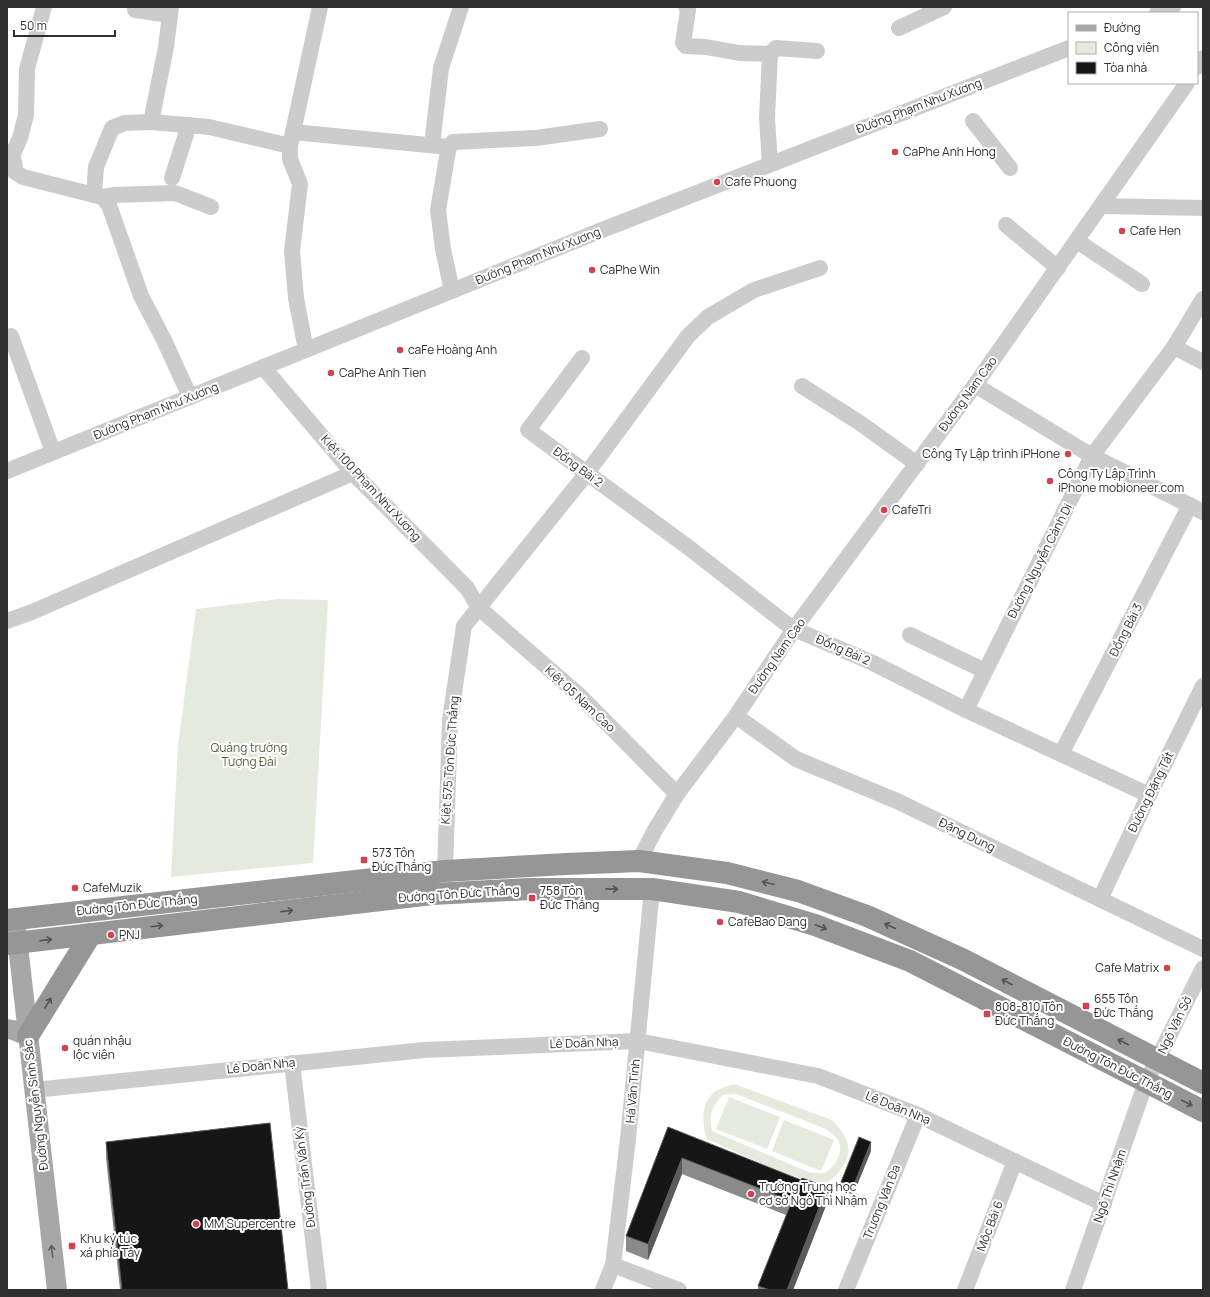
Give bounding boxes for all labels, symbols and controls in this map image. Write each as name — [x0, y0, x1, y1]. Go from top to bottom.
scale bar — [14, 12, 115, 38]
legend — [1068, 12, 1198, 84]
text: 50 m — [20, 17, 47, 34]
text: Đường — [1104, 19, 1141, 36]
text: Công viên — [1104, 39, 1159, 56]
text: Tòa nhà — [1104, 59, 1147, 76]
street label: Đường Phạm Như Xương — [854, 74, 984, 137]
place label: CaPhe Anh Hong — [903, 143, 996, 160]
marker: CaPhe Anh Hong — [890, 147, 900, 157]
place label: Cafe Phuong — [725, 173, 797, 190]
marker: Cafe Phuong — [712, 177, 722, 187]
place label: Cafe Hen — [1130, 222, 1181, 239]
street label: Đường Phạm Như Xương — [473, 223, 603, 288]
marker: Cafe Hen — [1117, 226, 1127, 236]
place label: CaPhe Win — [600, 261, 660, 278]
marker: CaPhe Win — [587, 265, 597, 275]
place label: caFe Hoàng Anh — [408, 341, 497, 358]
marker: caFe Hoàng Anh — [395, 345, 405, 355]
street label: Đường Nam Cao — [935, 353, 1001, 435]
place label: CaPhe Anh Tien — [339, 364, 426, 381]
marker: CaPhe Anh Tien — [326, 368, 336, 378]
street label: Đường Phạm Như Xương — [91, 378, 221, 443]
street label: Kiệt 100 Phạm Như Xương — [317, 431, 425, 545]
street label: Đồng Bài 2 — [550, 443, 607, 491]
place label: Công Ty Lập trình iPHone — [922, 445, 1060, 462]
marker: Công Ty Lập trình iPHone — [1063, 449, 1073, 459]
place label: Công Ty Lập Trình iPhone mobioneer.com — [1058, 465, 1184, 496]
marker: Công Ty Lập Trình iPhone mobioneer.com — [1045, 476, 1055, 486]
street label: Đường Nguyễn Cảnh Dị — [1003, 500, 1076, 621]
place label: CafeTri — [892, 501, 931, 518]
marker: CafeTri — [879, 505, 889, 515]
street label: Đồng Bài 3 — [1105, 600, 1146, 659]
street label: Đường Nam Cao — [744, 614, 809, 697]
street label: Đồng Bài 2 — [813, 630, 873, 669]
street label: Kiệt 05 Nam Cao — [541, 662, 619, 736]
street label: Kiệt 575 Tôn Đức Thắng — [437, 695, 462, 825]
park label: Quảng trường Tượng Đài — [211, 739, 287, 770]
street label: Đường Đặng Tất — [1124, 748, 1178, 835]
street label: Đặng Dung — [936, 814, 998, 855]
place label: 573 Tôn Đức Thắng — [372, 844, 431, 875]
marker: 573 Tôn Đức Thắng — [359, 855, 369, 865]
place label: CafeMuzik — [83, 879, 143, 896]
one-way arrow — [761, 879, 774, 886]
street label: Đường Tôn Đức Thắng — [398, 881, 520, 906]
place label: 758 Tôn Đức Thắng — [540, 882, 599, 913]
marker: CafeMuzik — [70, 883, 80, 893]
one-way arrow — [605, 885, 618, 892]
street label: Đường Tôn Đức Thắng — [76, 890, 198, 919]
marker: 758 Tôn Đức Thắng — [527, 893, 537, 903]
one-way arrow — [280, 907, 293, 915]
place label: CafeBao Dang — [728, 913, 807, 930]
marker: CafeBao Dang — [715, 917, 725, 927]
one-way arrow — [151, 922, 164, 930]
one-way arrow — [884, 922, 896, 930]
one-way arrow — [814, 923, 826, 931]
place label: PNJ — [119, 926, 140, 943]
marker: PNJ — [106, 930, 116, 940]
one-way arrow — [39, 936, 52, 944]
place label: Cafe Matrix — [1095, 959, 1160, 976]
marker: Cafe Matrix — [1162, 963, 1172, 973]
one-way arrow — [1001, 978, 1013, 986]
place label: 655 Tôn Đức Thắng — [1094, 990, 1153, 1021]
street label: Ngô Văn Sở — [1153, 993, 1196, 1056]
one-way arrow — [44, 997, 53, 1008]
place label: 808-810 Tôn Đức Thắng — [995, 998, 1063, 1029]
marker: 655 Tôn Đức Thắng — [1081, 1001, 1091, 1011]
marker: 808-810 Tôn Đức Thắng — [982, 1009, 992, 1019]
place label: quán nhậu lộc viên — [73, 1032, 131, 1063]
street label: Đường Tôn Đức Thắng — [1060, 1032, 1176, 1103]
street label: Lê Doãn Nhạ — [549, 1033, 619, 1052]
one-way arrow — [1117, 1037, 1129, 1045]
street label: Đường Nguyễn Sinh Sắc — [19, 1038, 52, 1171]
marker: quán nhậu lộc viên — [60, 1043, 70, 1053]
street label: Lê Doãn Nhạ — [226, 1053, 296, 1078]
street label: Hà Văn Tính — [621, 1058, 644, 1124]
street label: Lê Doãn Nhạ — [863, 1087, 933, 1128]
one-way arrow — [1181, 1100, 1193, 1107]
street label: Đường Trần Văn Kỷ — [290, 1125, 319, 1229]
street label: Ngô Thì Nhậm — [1089, 1147, 1130, 1225]
street label: Trương Văn Đa — [859, 1162, 904, 1242]
place label: Trường Trung học cơ sở Ngô Thì Nhậm — [759, 1178, 867, 1209]
marker: Trường Trung học cơ sở Ngô Thì Nhậm — [746, 1189, 756, 1199]
street label: Mộc Bài 6 — [972, 1198, 1007, 1254]
place label: MM Supercentre — [204, 1215, 296, 1232]
marker: MM Supercentre — [191, 1219, 201, 1229]
place label: Khu ký túc xá phía Tây — [80, 1230, 141, 1261]
marker: Khu ký túc xá phía Tây — [67, 1241, 77, 1251]
one-way arrow — [49, 1245, 56, 1258]

